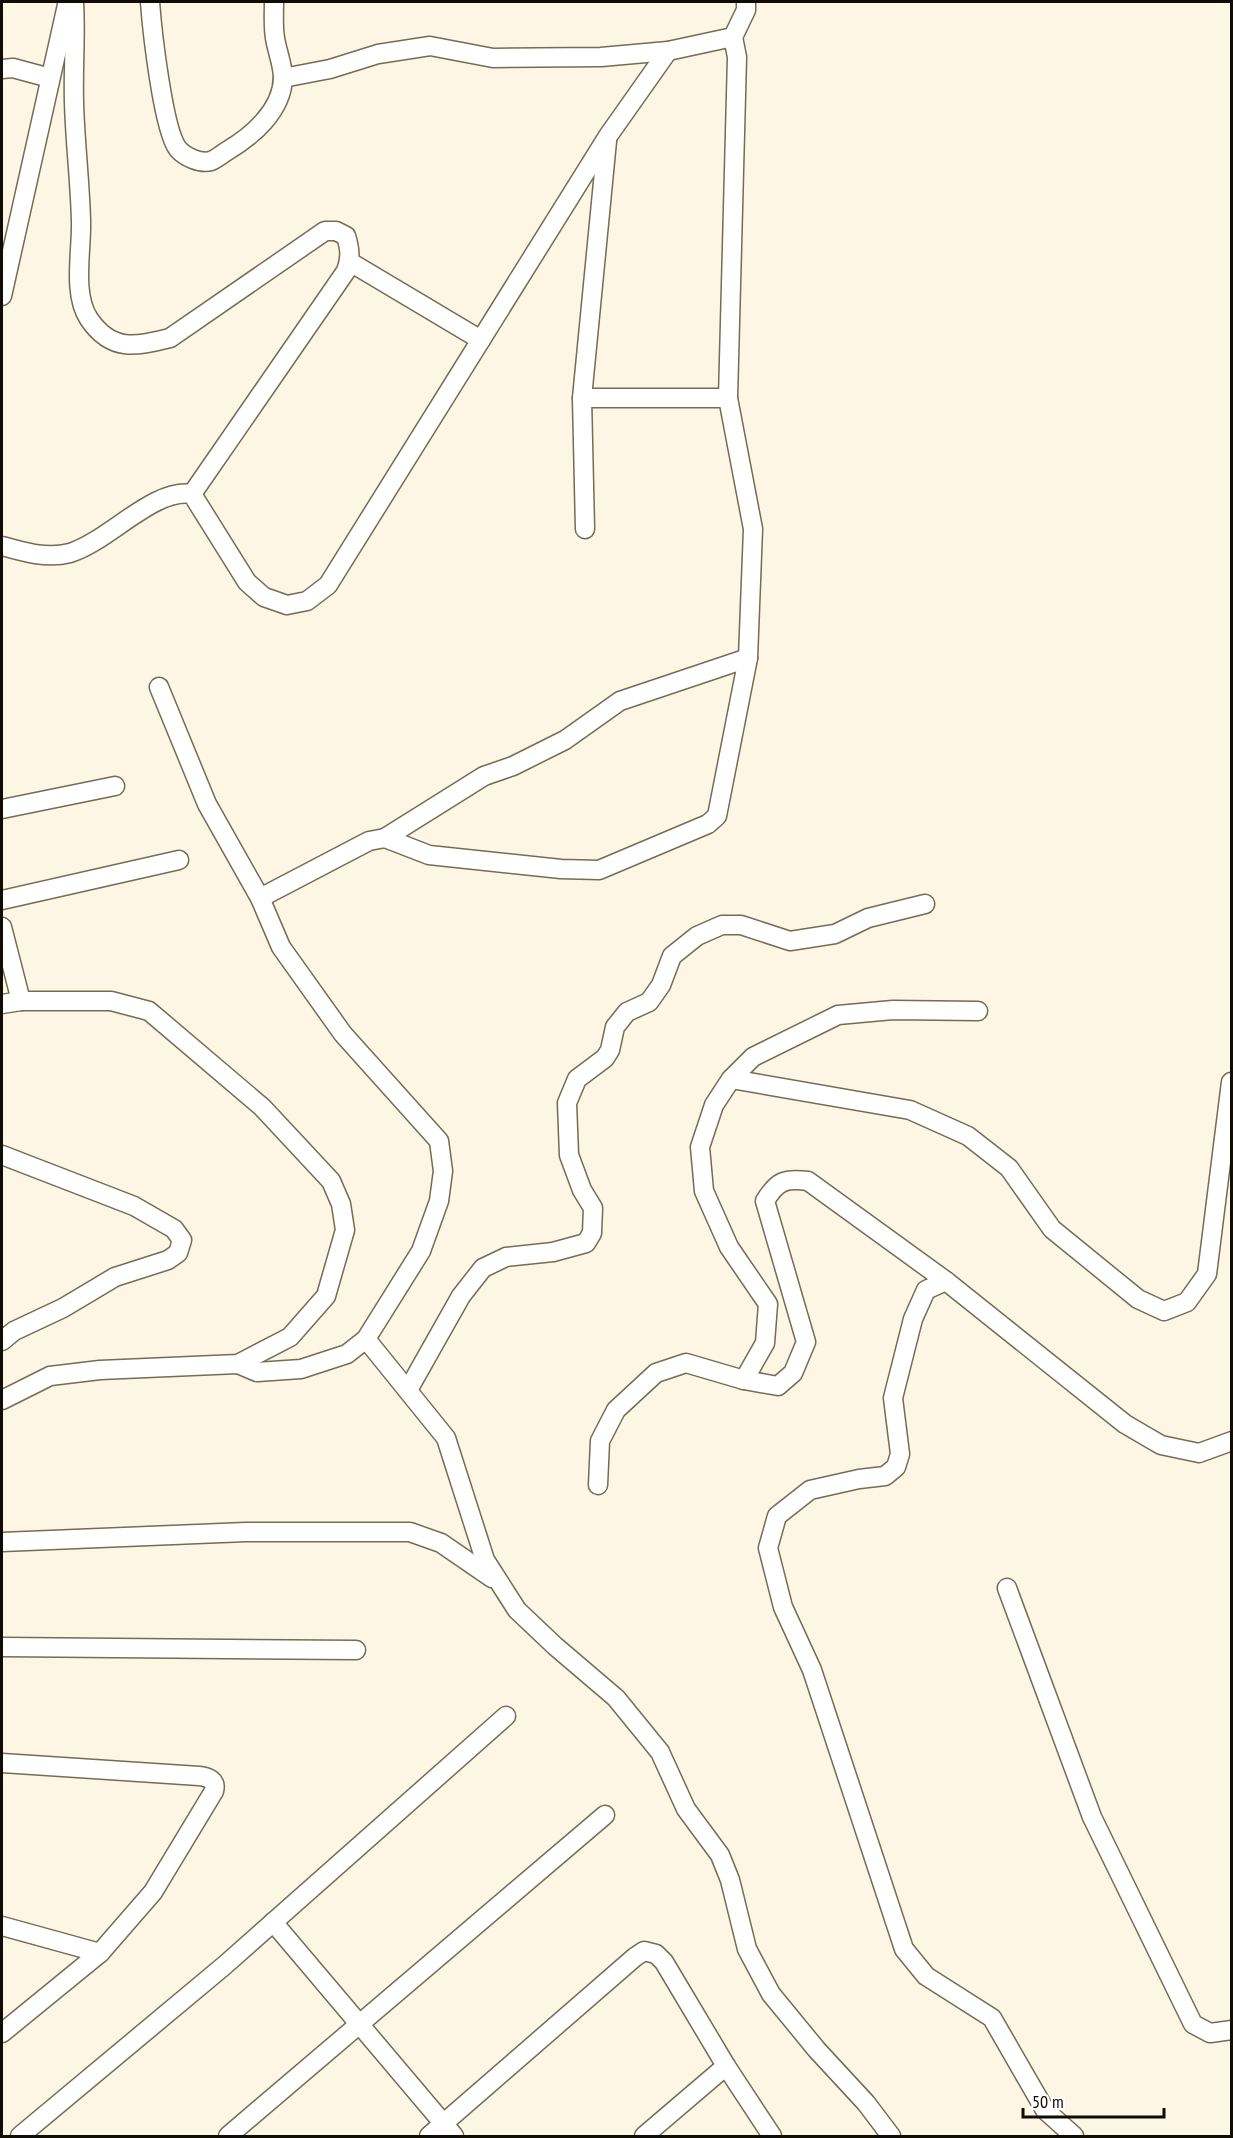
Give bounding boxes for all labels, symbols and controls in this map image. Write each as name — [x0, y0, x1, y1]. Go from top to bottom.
scale bar — [1023, 2081, 1164, 2119]
text: 50 m — [1032, 2090, 1064, 2113]

